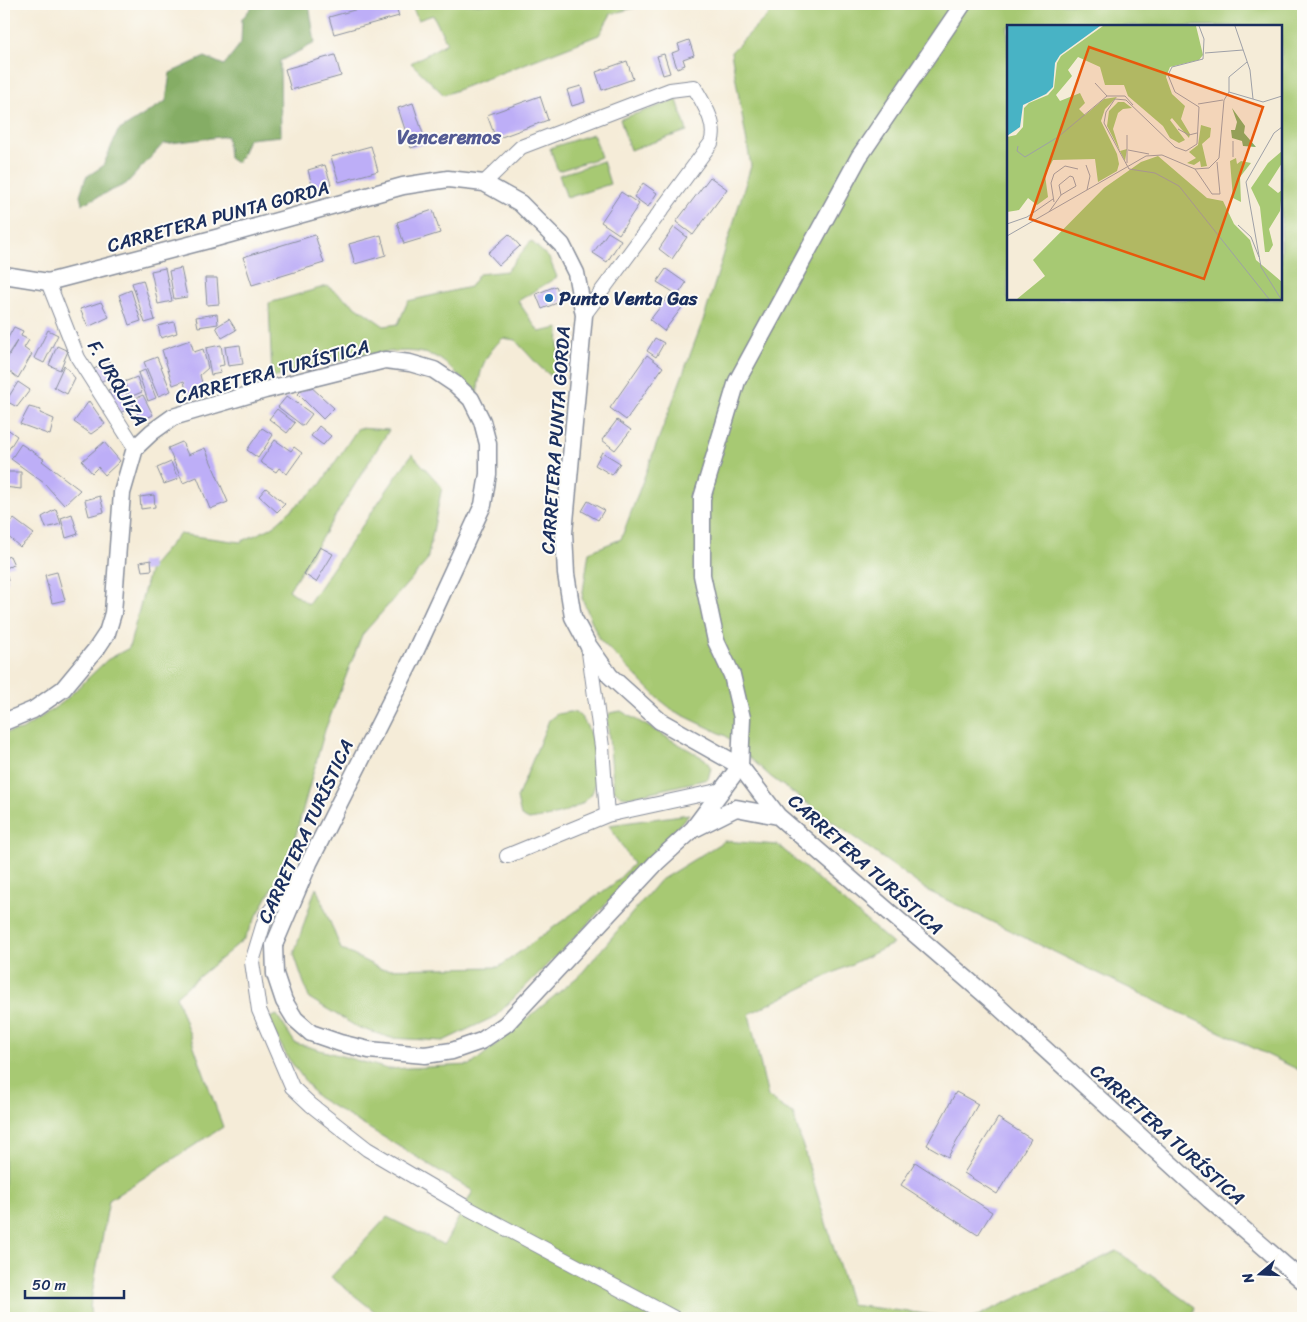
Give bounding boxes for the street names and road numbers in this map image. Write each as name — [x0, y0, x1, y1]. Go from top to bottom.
street label: CARRETERA PUNTA GORDA — [103, 171, 333, 262]
street label: CARRETERA PUNTA GORDA — [531, 325, 580, 555]
street label: CARRETERA TURÍSTICA — [171, 330, 373, 413]
street label: F. URQUIZA — [79, 333, 157, 433]
street label: CARRETERA TURÍSTICA — [248, 734, 363, 929]
street label: CARRETERA TURÍSTICA — [780, 785, 951, 944]
street label: CARRETERA TURÍSTICA — [1082, 1055, 1253, 1214]

